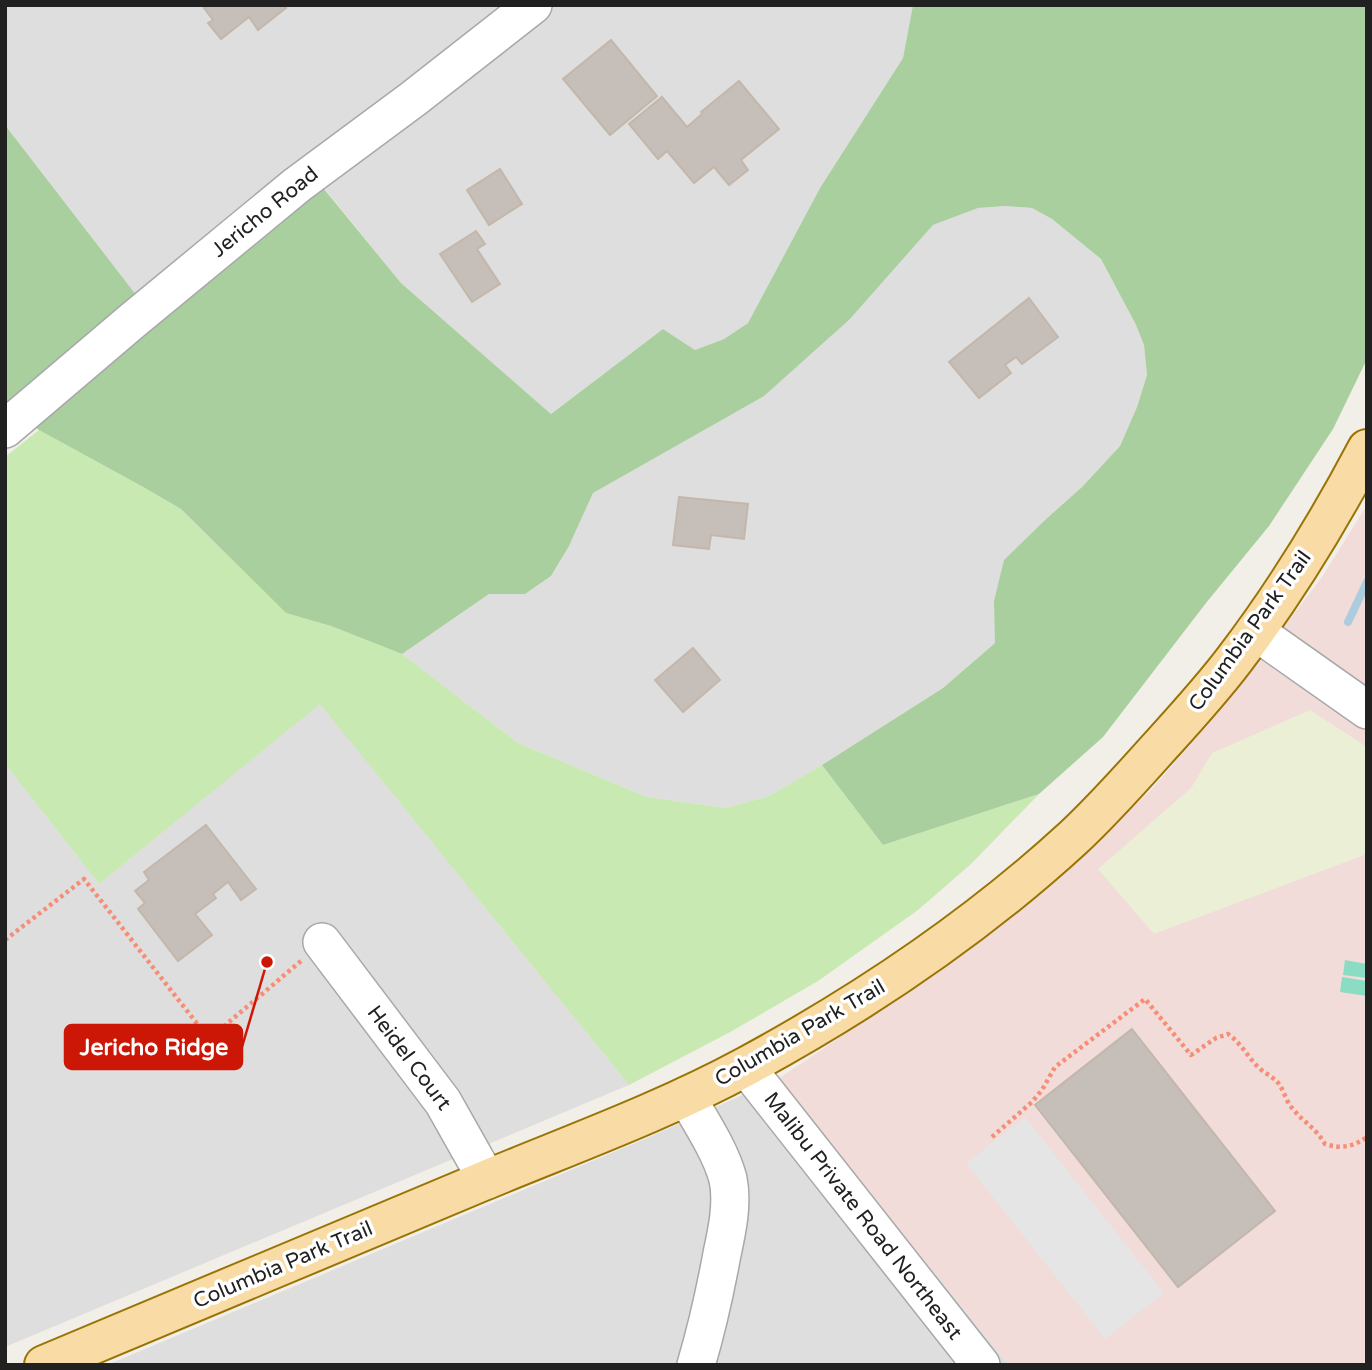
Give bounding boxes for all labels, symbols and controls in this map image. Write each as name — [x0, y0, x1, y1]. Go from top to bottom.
street label: Jericho Road — [207, 161, 323, 263]
street label: Columbia Park Trail — [1183, 546, 1317, 716]
street label: Columbia Park Trail — [711, 974, 889, 1092]
street label: Heidel Court — [362, 1001, 456, 1115]
callout: Jericho Ridge — [65, 1025, 242, 1069]
text: Jericho Ridge — [79, 1034, 228, 1062]
street label: Malibu Private Road Northeast — [759, 1087, 967, 1345]
street label: Columbia Park Trail — [190, 1216, 376, 1314]

